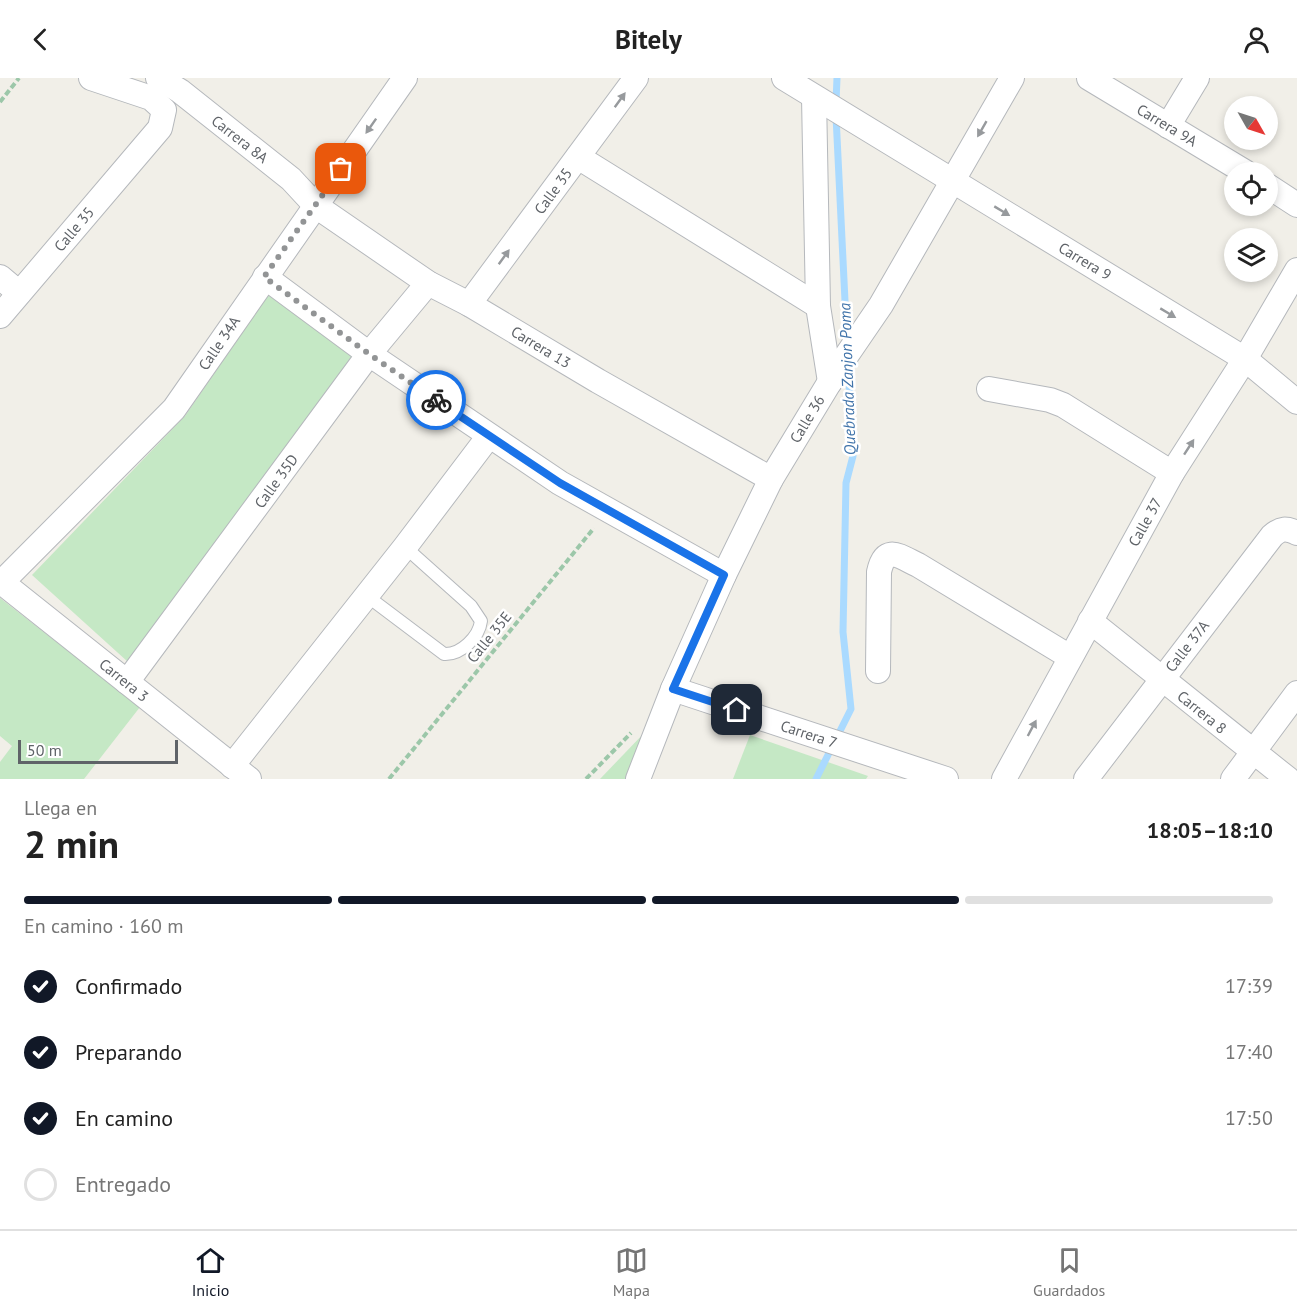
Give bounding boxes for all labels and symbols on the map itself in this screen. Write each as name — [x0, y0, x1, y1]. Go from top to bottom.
one-way arrow — [614, 92, 626, 108]
north arrow — [1224, 96, 1278, 150]
street label: Carrera 9A — [1133, 100, 1201, 151]
street label: Carrera 8A — [208, 111, 272, 167]
one-way arrow — [366, 118, 377, 134]
one-way arrow — [978, 120, 988, 137]
pin — [315, 143, 366, 194]
street label: Calle 35 — [530, 164, 576, 218]
street label: Calle 35 — [50, 203, 98, 255]
one-way arrow — [994, 205, 1010, 216]
street label: Carrera 9 — [1055, 238, 1115, 284]
one-way arrow — [498, 249, 510, 265]
water label: Quebrada Zanjon Poma — [834, 302, 860, 455]
one-way arrow — [1160, 307, 1176, 318]
street label: Calle 34A — [194, 312, 244, 374]
street label: Carrera 13 — [508, 322, 574, 372]
courier — [406, 370, 466, 430]
street label: Calle 36 — [785, 392, 829, 446]
one-way arrow — [1183, 439, 1194, 456]
street label: Calle 35D — [250, 450, 302, 512]
street label: Calle 37 — [1124, 494, 1166, 550]
street label: Calle 35E — [463, 608, 515, 666]
street label: Calle 37A — [1161, 616, 1213, 676]
street label: Carrera 3 — [95, 654, 153, 706]
pin — [711, 684, 762, 735]
street label: Carrera 8 — [1173, 686, 1231, 738]
street label: Carrera 7 — [778, 716, 840, 752]
one-way arrow — [1027, 719, 1037, 736]
scale bar — [18, 737, 178, 764]

